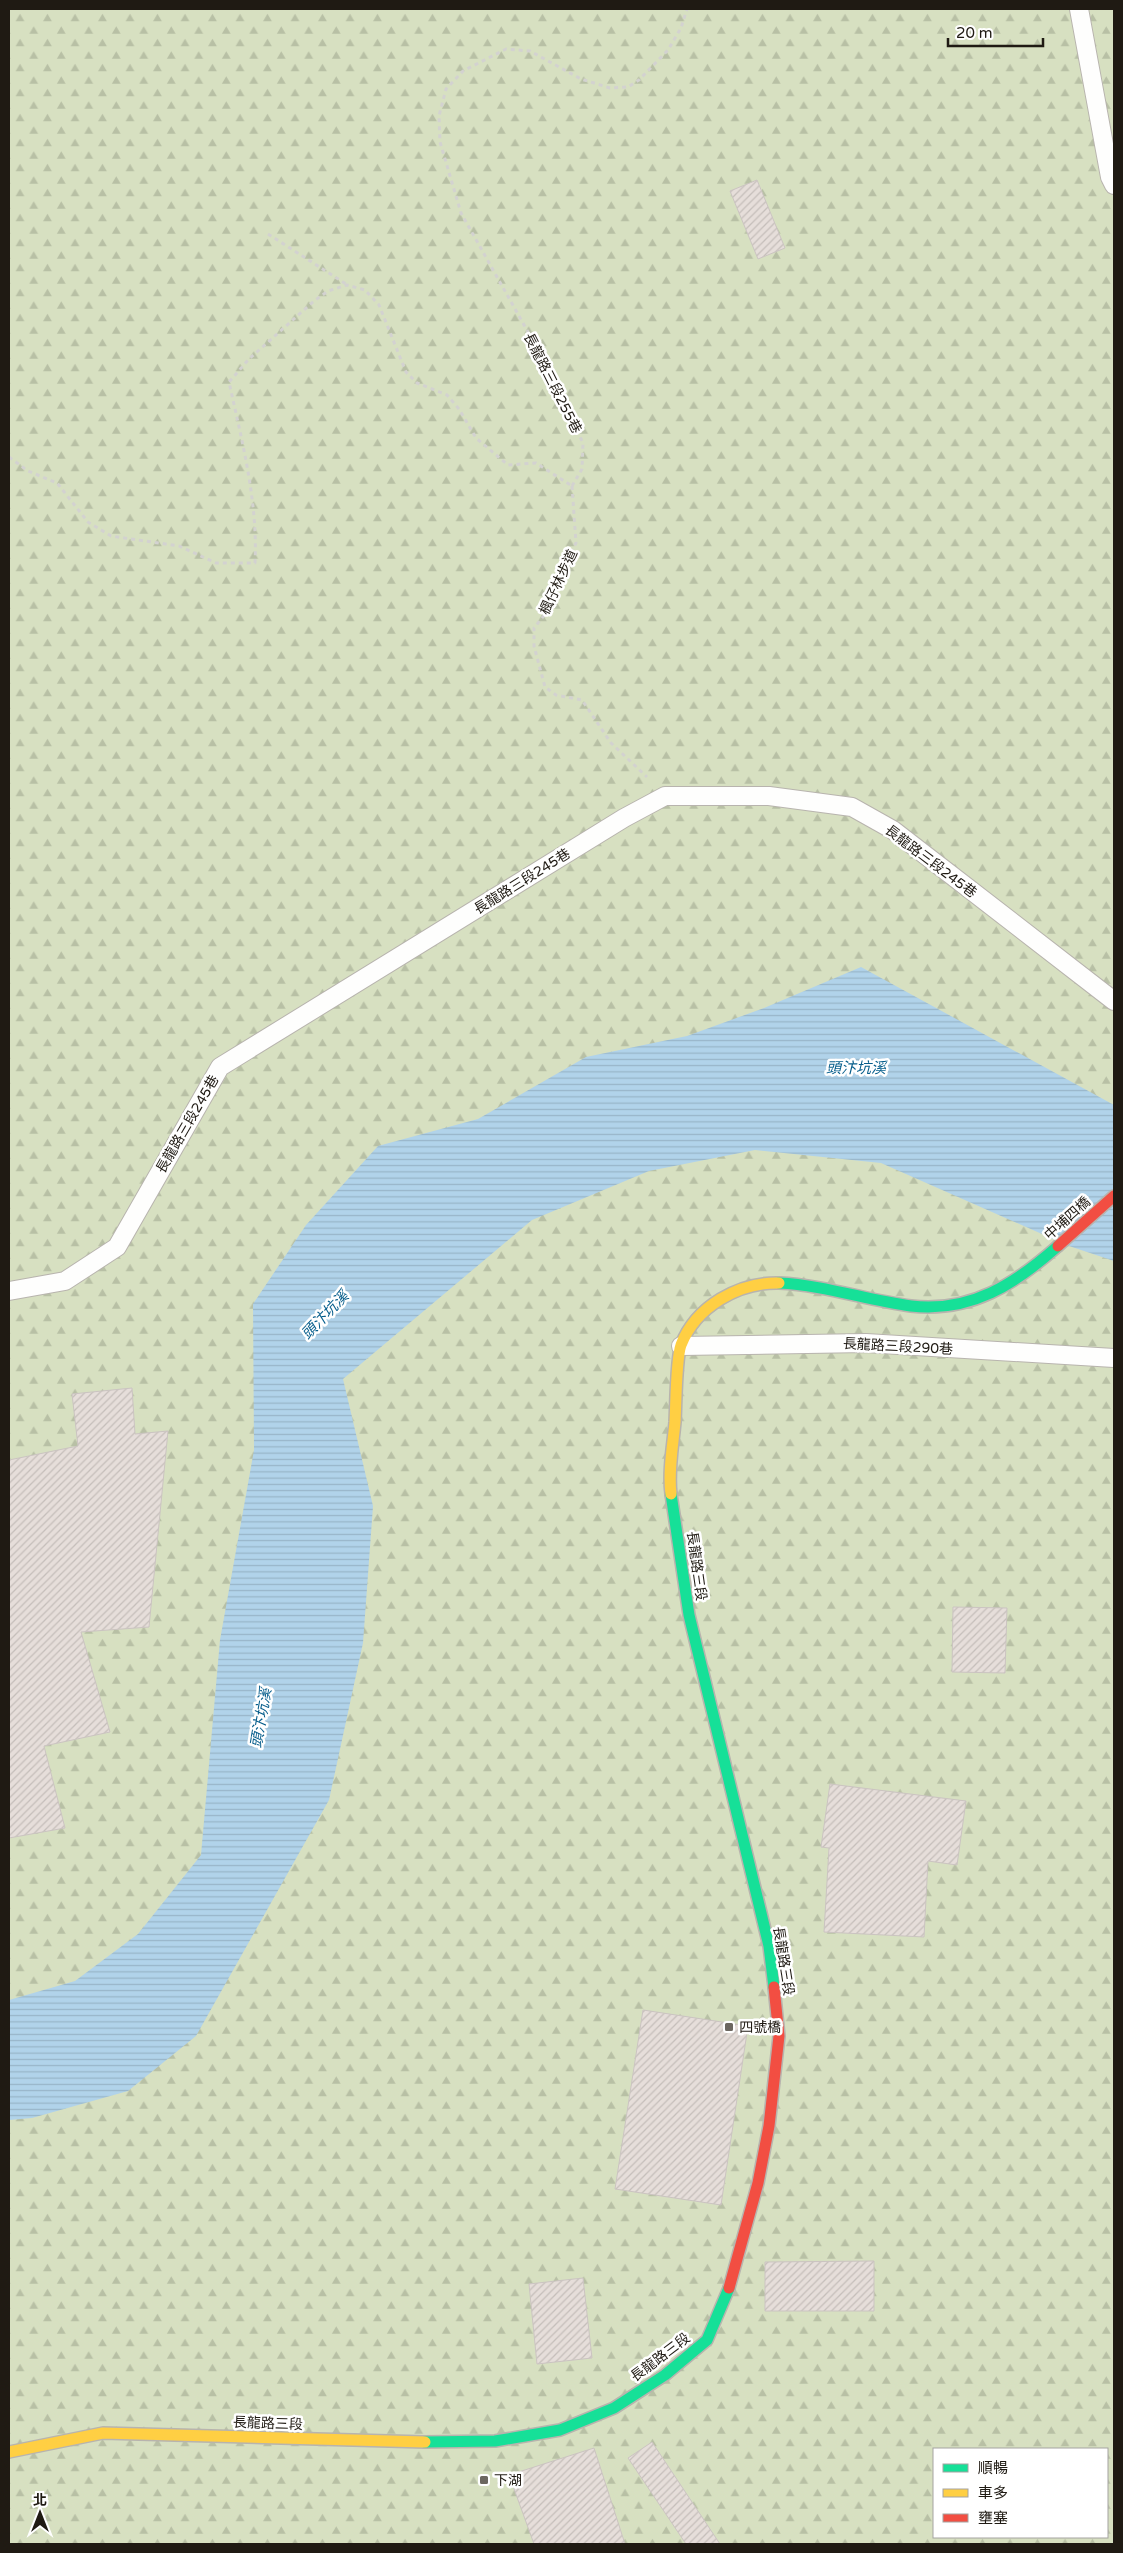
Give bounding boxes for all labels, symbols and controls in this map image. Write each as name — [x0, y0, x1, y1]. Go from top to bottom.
scale bar — [948, 15, 1043, 47]
text: 20 m — [956, 24, 993, 42]
street label: 長龍路三段255巷 — [520, 330, 585, 436]
street label: 楓仔林步道 — [536, 547, 581, 618]
street label: 長龍路三段245巷 — [882, 821, 980, 901]
street label: 長龍路三段245巷 — [471, 845, 574, 918]
water label: 頭汴坑溪 — [826, 1059, 888, 1077]
street label: 長龍路三段245巷 — [152, 1072, 222, 1176]
street label: 中埔四橋 — [1041, 1193, 1094, 1243]
water label: 頭汴坑溪 — [298, 1286, 354, 1343]
street label: 長龍路三段290巷 — [842, 1335, 954, 1358]
street label: 長龍路三段 — [683, 1530, 710, 1602]
water label: 頭汴坑溪 — [247, 1685, 275, 1749]
street label: 長龍路三段 — [770, 1925, 797, 1997]
place label: 四號橋 — [739, 2019, 781, 2036]
marker: 四號橋 — [723, 2021, 735, 2033]
street label: 長龍路三段 — [627, 2330, 693, 2385]
street label: 長龍路三段 — [233, 2414, 303, 2433]
legend — [933, 2448, 1108, 2538]
text: 順暢 — [978, 2459, 1008, 2477]
place label: 下湖 — [494, 2472, 522, 2489]
marker: 下湖 — [478, 2474, 490, 2486]
text: 車多 — [978, 2484, 1008, 2502]
north arrow — [15, 2488, 65, 2538]
text: 北 — [33, 2492, 47, 2509]
text: 壅塞 — [978, 2509, 1008, 2527]

